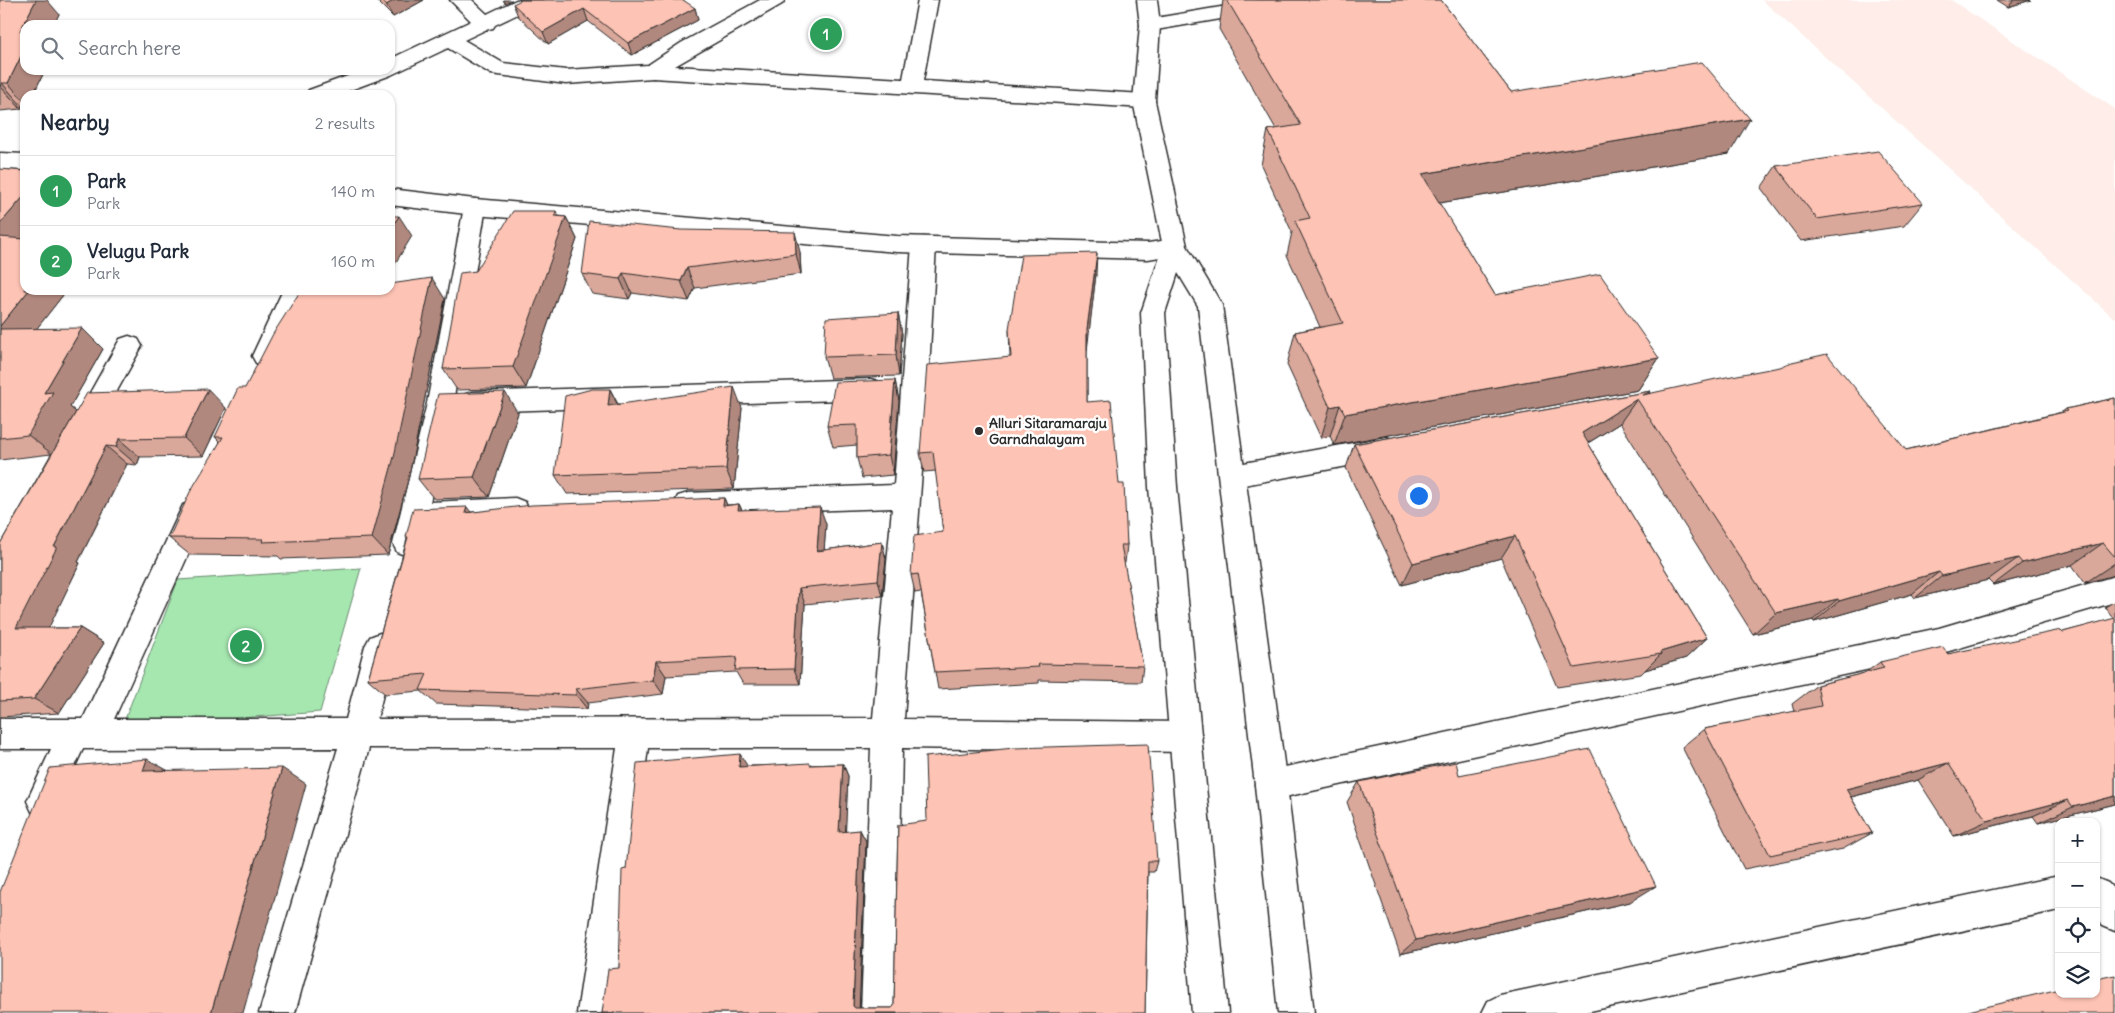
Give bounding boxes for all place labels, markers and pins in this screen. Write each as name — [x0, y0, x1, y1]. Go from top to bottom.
pin: 1 — [810, 15, 842, 53]
place label: Alluri Sitaramaraju Garndhalayam — [989, 414, 1107, 448]
marker: Alluri Sitaramaraju Garndhalayam — [973, 425, 985, 437]
pin: 2 — [230, 627, 262, 665]

